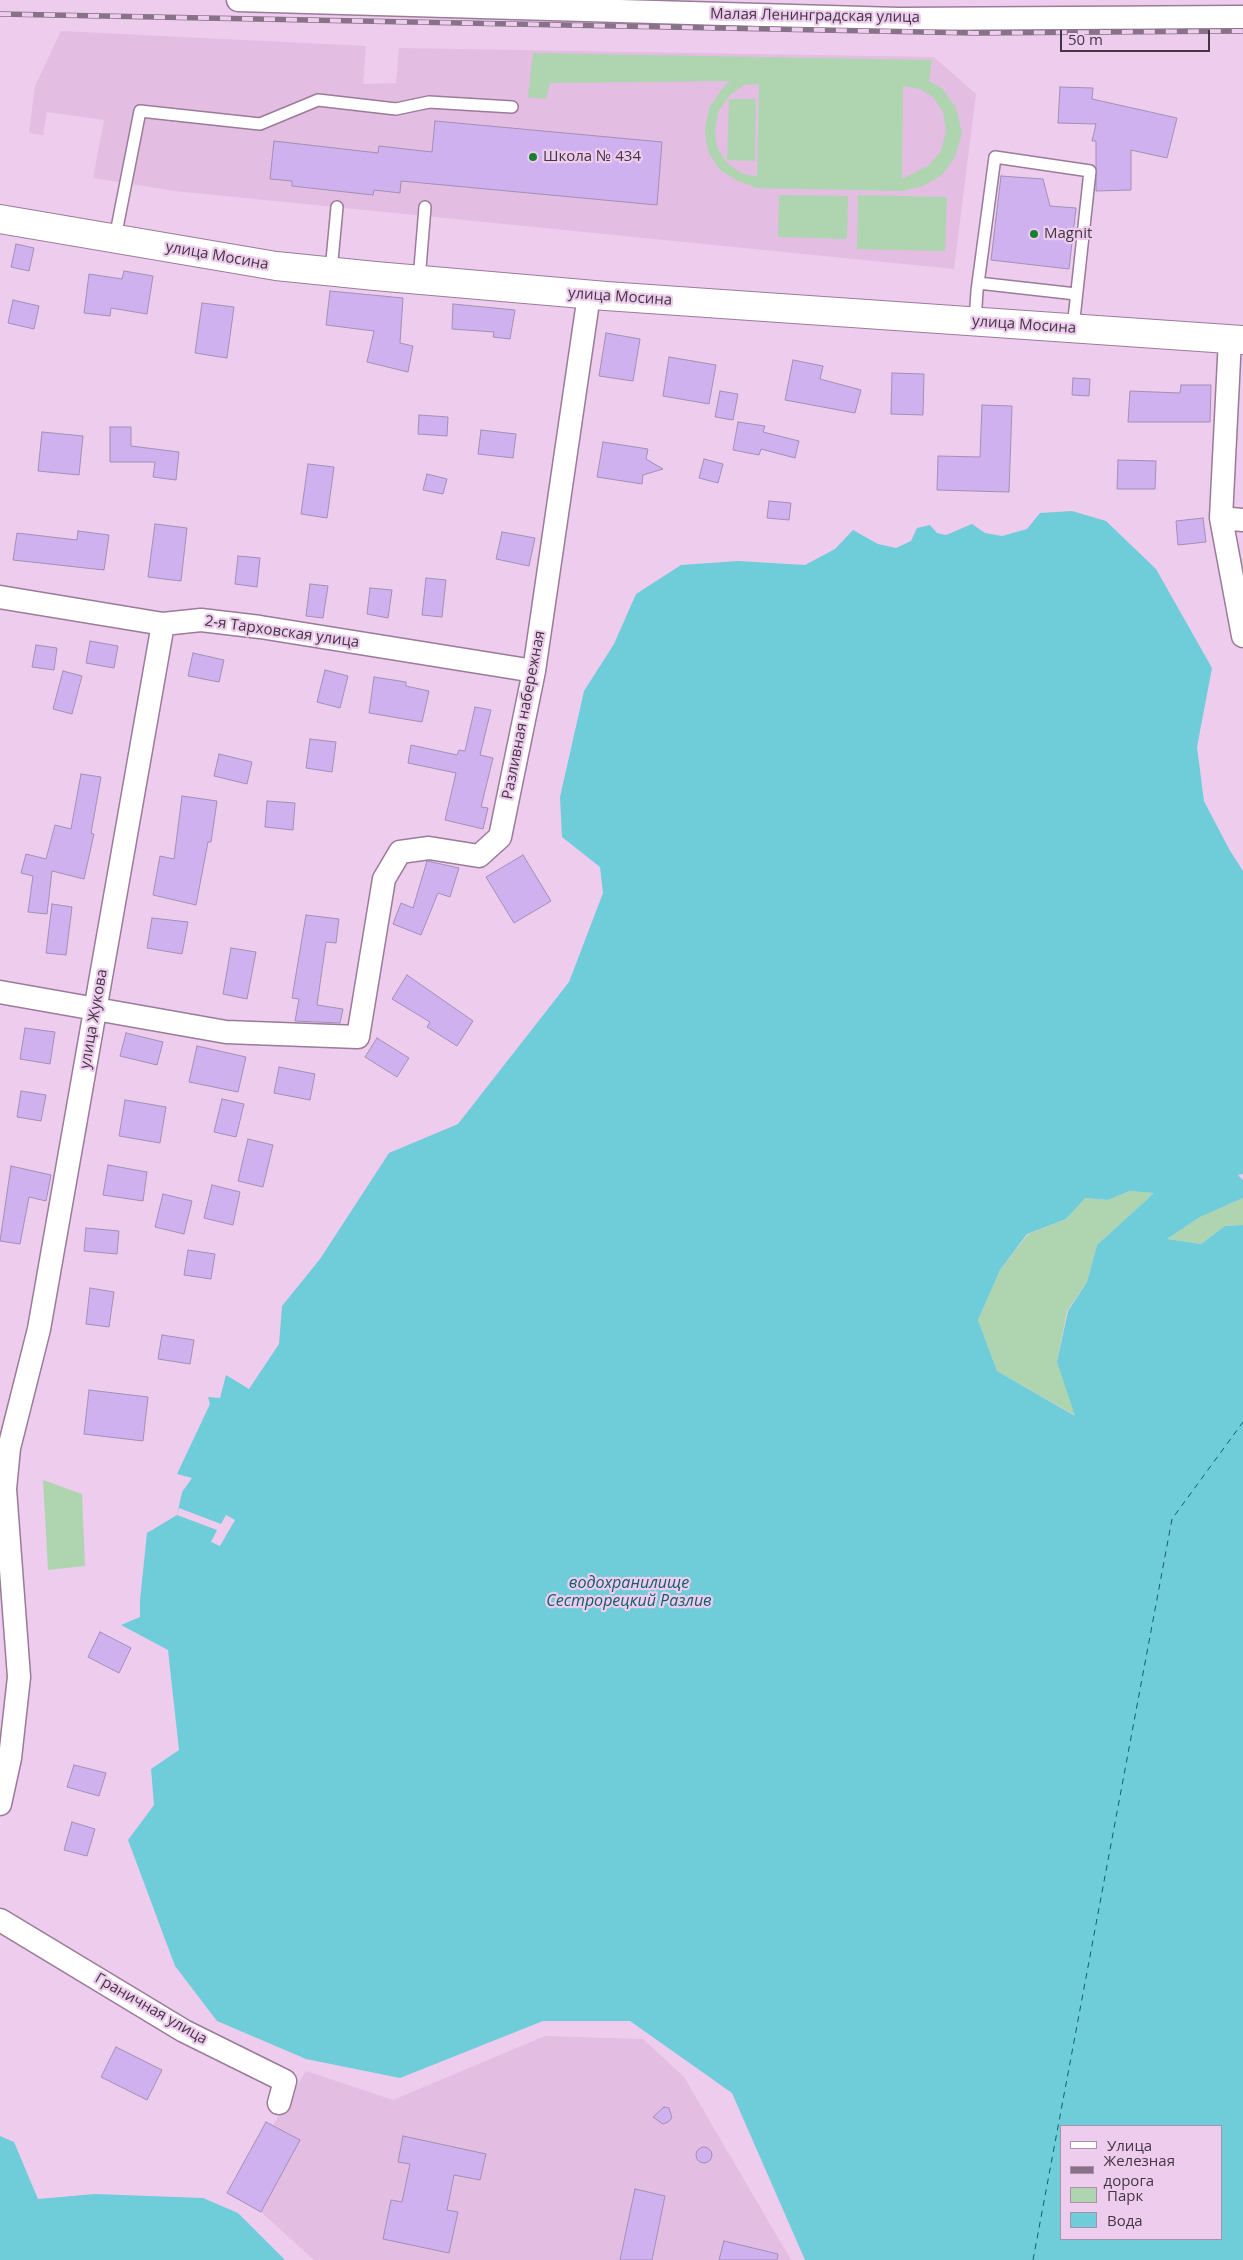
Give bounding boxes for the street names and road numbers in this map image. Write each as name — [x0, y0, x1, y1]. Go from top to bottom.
street label: Малая Ленинградская улица — [710, 5, 920, 27]
street label: улица Мосина — [164, 238, 270, 274]
street label: улица Мосина — [567, 284, 673, 310]
street label: улица Мосина — [971, 312, 1077, 338]
street label: 2-я Тарховская улица — [204, 612, 360, 652]
street label: Разливная набережная — [499, 629, 549, 801]
street label: улица Жукова — [76, 968, 112, 1070]
street label: Граничная улица — [92, 1969, 210, 2049]

